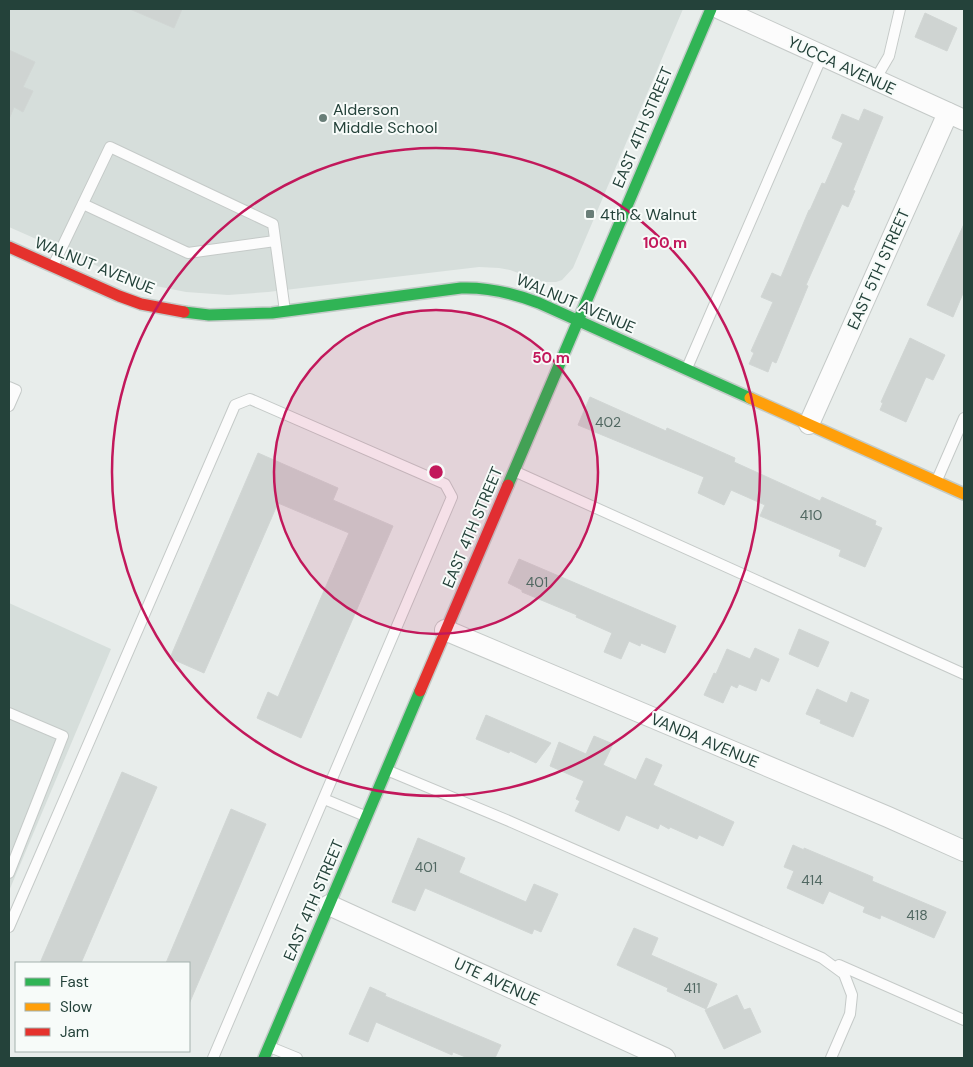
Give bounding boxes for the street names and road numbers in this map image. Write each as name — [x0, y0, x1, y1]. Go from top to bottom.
street label: YUCCA AVENUE — [784, 31, 899, 100]
street label: EAST 4TH STREET — [607, 63, 677, 191]
street label: EAST 5TH STREET — [842, 206, 915, 333]
street label: WALNUT AVENUE — [32, 232, 158, 299]
street label: WALNUT AVENUE — [513, 269, 639, 338]
street label: EAST 4TH STREET — [437, 463, 507, 591]
street label: VANDA AVENUE — [648, 708, 762, 773]
street label: EAST 4TH STREET — [278, 836, 348, 964]
street label: UTE AVENUE — [451, 952, 543, 1010]

